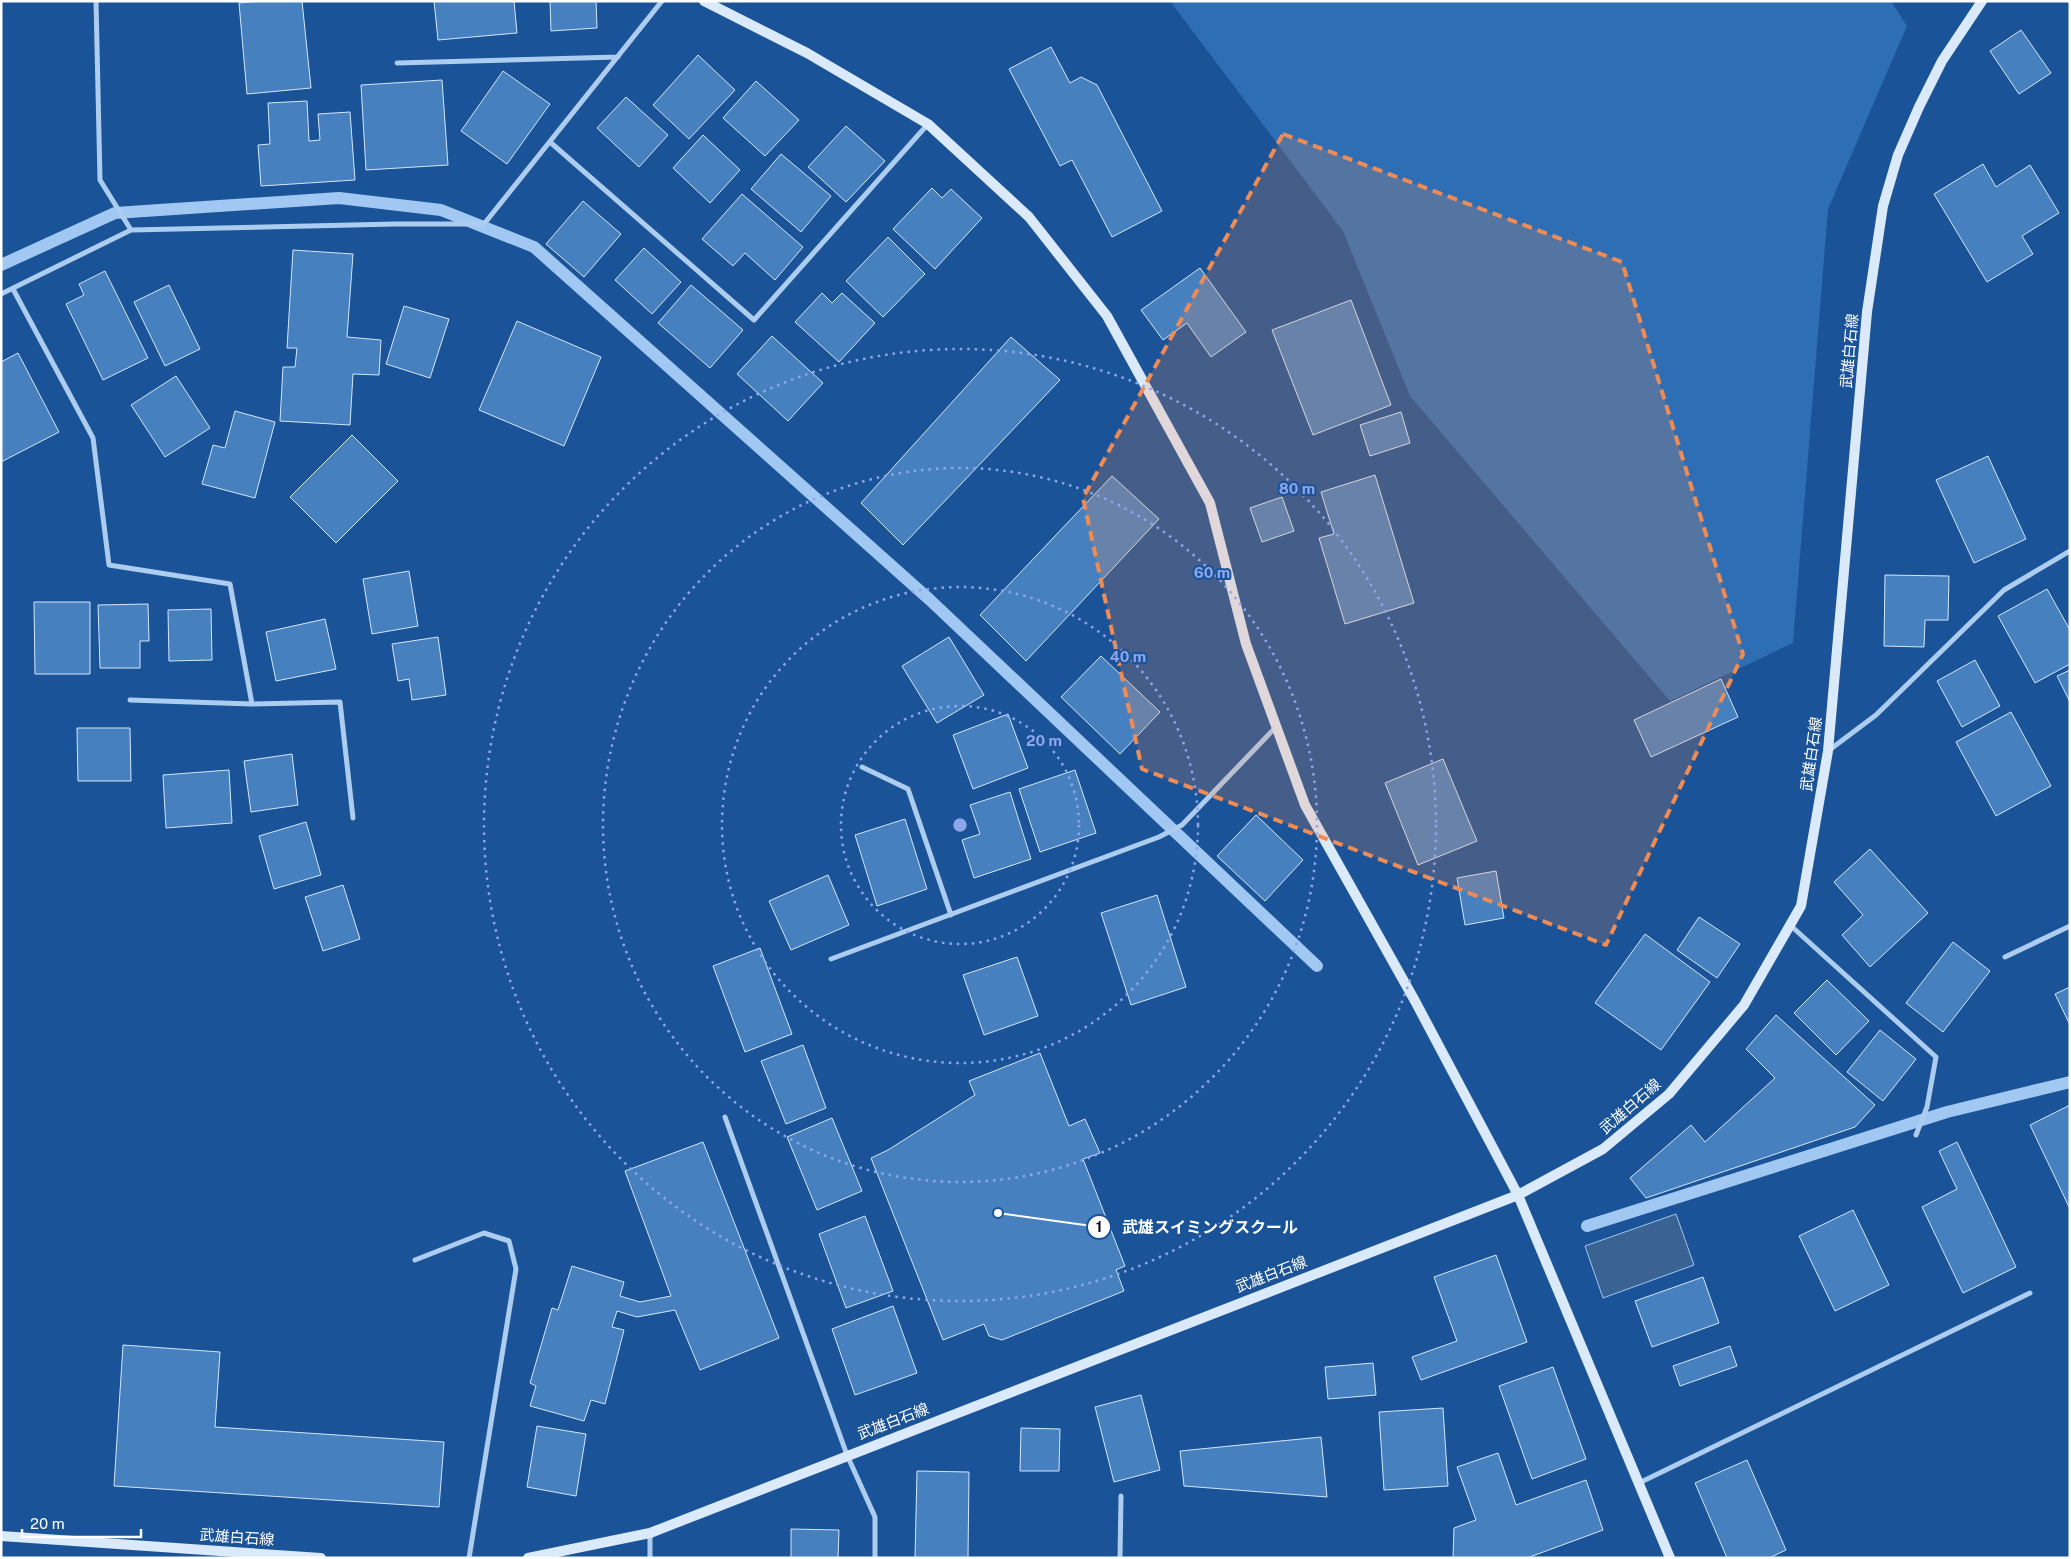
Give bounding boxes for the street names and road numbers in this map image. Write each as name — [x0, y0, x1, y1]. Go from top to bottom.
street label: 武雄白石線 — [1837, 313, 1861, 389]
street label: 武雄白石線 — [1797, 716, 1825, 792]
street label: 武雄白石線 — [1596, 1075, 1664, 1137]
street label: 武雄白石線 — [1233, 1253, 1309, 1295]
street label: 武雄白石線 — [855, 1400, 931, 1442]
street label: 武雄白石線 — [199, 1526, 275, 1548]

